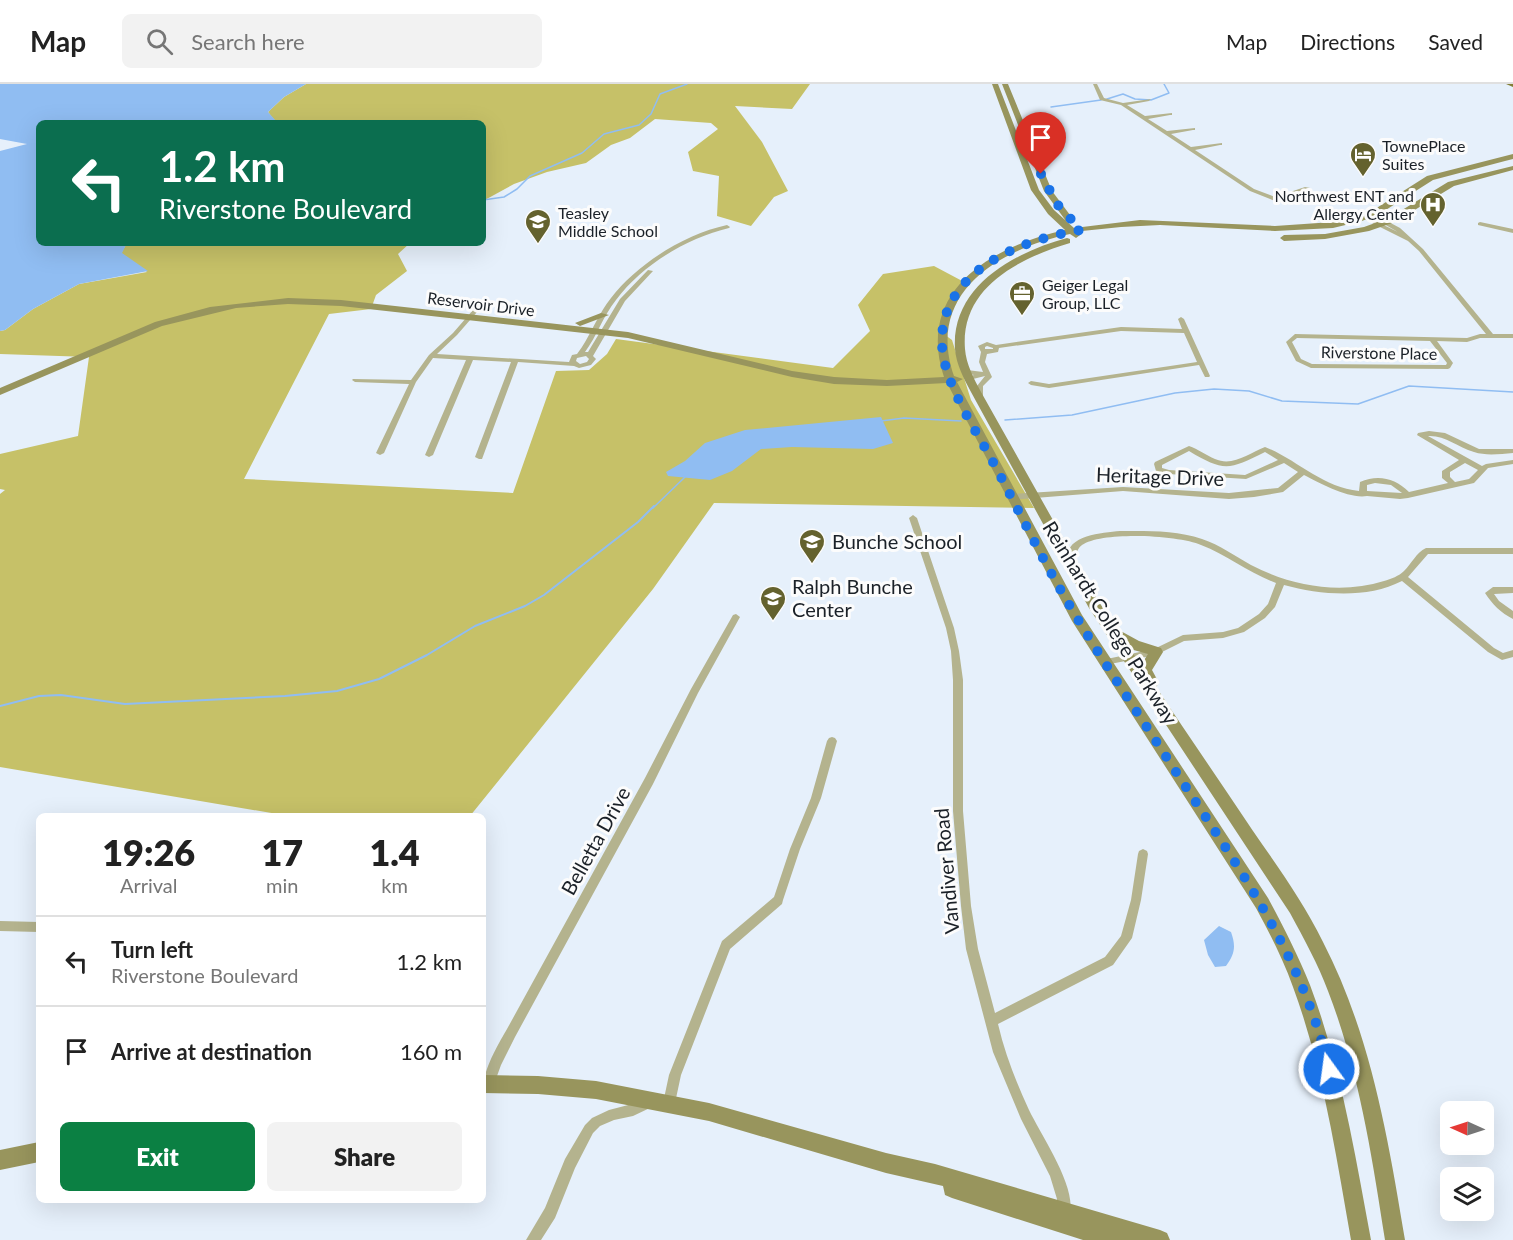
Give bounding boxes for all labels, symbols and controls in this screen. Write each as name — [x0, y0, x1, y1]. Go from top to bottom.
search box — [122, 14, 542, 68]
text: Map — [30, 24, 86, 58]
icon: search — [143, 25, 176, 58]
text: Search here — [191, 28, 305, 55]
text: Map — [1226, 29, 1267, 54]
text: Directions — [1300, 29, 1395, 54]
text: Saved — [1428, 29, 1483, 54]
pin — [1015, 112, 1066, 174]
icon: arrive — [1024, 121, 1057, 154]
place label: TownePlace Suites — [1382, 136, 1465, 173]
hotel icon: TownePlace Suites — [1348, 140, 1378, 178]
text: 1.2 km — [159, 141, 286, 191]
icon: left — [60, 144, 138, 222]
place label: Northwest ENT and Allergy Center — [1274, 186, 1414, 223]
hospital icon: Northwest ENT and Allergy Center — [1418, 190, 1448, 228]
text: Riverstone Boulevard — [159, 192, 412, 225]
place label: Teasley Middle School — [558, 203, 658, 240]
school or university icon: Teasley Middle School — [523, 207, 553, 245]
place label: Geiger Legal Group, LLC — [1042, 275, 1128, 312]
office icon: Geiger Legal Group, LLC — [1007, 279, 1037, 317]
street label: Reservoir Drive — [426, 288, 536, 320]
street label: Riverstone Place — [1321, 342, 1437, 363]
street label: Heritage Drive — [1095, 462, 1225, 490]
street label: Reinhardt College Parkway — [1038, 516, 1184, 729]
school or university icon: Bunche School — [797, 527, 827, 565]
place label: Bunche School — [832, 529, 962, 553]
place label: Ralph Bunche Center — [792, 574, 913, 621]
school or university icon: Ralph Bunche Center — [758, 584, 788, 622]
street label: Belletta Drive — [556, 782, 635, 899]
street label: Vandiver Road — [929, 807, 963, 935]
text: 19:26 — [102, 830, 195, 874]
text: 17 — [261, 830, 303, 874]
text: 1.4 — [369, 830, 420, 874]
text: Arrival — [120, 873, 178, 897]
text: min — [266, 873, 299, 897]
text: km — [381, 873, 408, 897]
text: Turn left — [111, 936, 193, 963]
icon: left — [60, 945, 93, 978]
text: 1.2 km — [396, 948, 462, 975]
text: Riverstone Boulevard — [111, 963, 298, 987]
icon: arrive — [60, 1035, 93, 1068]
position arrow — [1297, 1037, 1361, 1101]
text: Arrive at destination — [111, 1038, 312, 1065]
text: 160 m — [400, 1038, 462, 1065]
north arrow — [1440, 1101, 1494, 1155]
map controls — [1440, 1101, 1494, 1221]
button: Exit — [60, 1122, 255, 1191]
button: Share — [267, 1122, 462, 1191]
button: layers — [1440, 1167, 1494, 1221]

